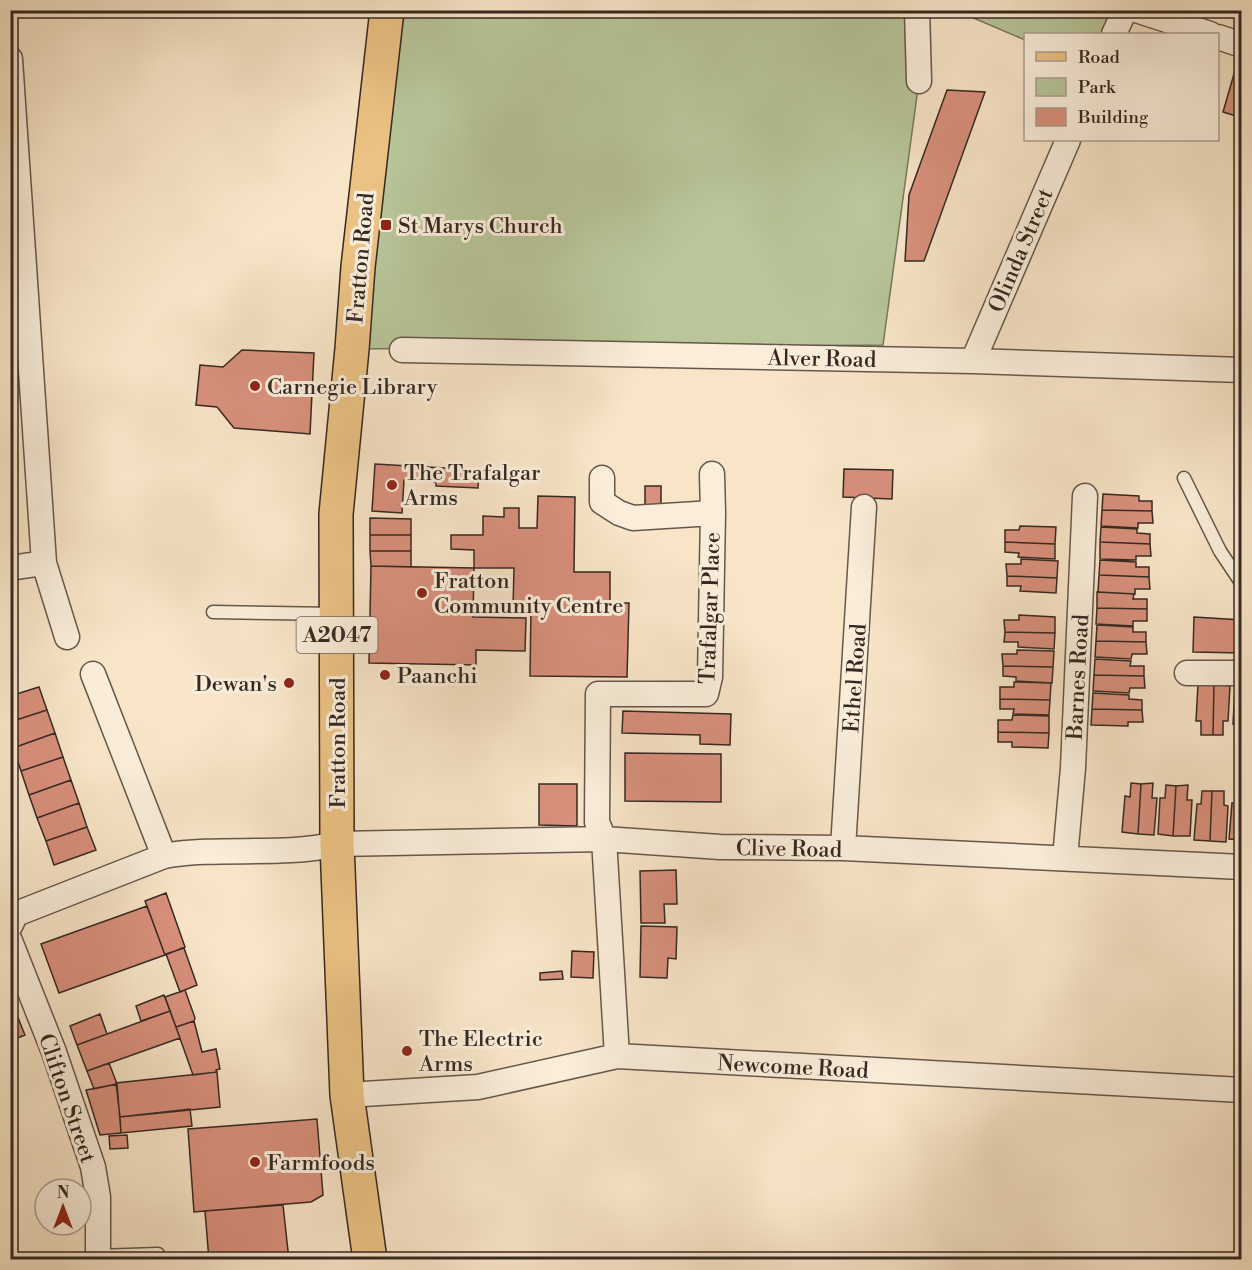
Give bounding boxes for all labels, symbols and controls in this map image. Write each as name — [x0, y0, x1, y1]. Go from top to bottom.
legend — [1024, 33, 1219, 141]
text: Road — [1078, 46, 1121, 69]
text: Park — [1078, 76, 1117, 99]
text: Building — [1077, 106, 1149, 129]
street label: Olinda Street — [983, 184, 1060, 317]
street label: Fratton Road — [342, 191, 381, 325]
place label: St Marys Church — [398, 213, 563, 240]
marker: St Marys Church — [379, 218, 393, 232]
street label: Alver Road — [766, 345, 877, 374]
place label: Carnegie Library — [267, 374, 438, 401]
marker: Carnegie Library — [248, 379, 262, 393]
place label: The Trafalgar Arms — [403, 460, 541, 512]
marker: The Trafalgar Arms — [385, 478, 399, 492]
street label: Trafalgar Place — [694, 532, 727, 685]
place label: Fratton Community Centre — [434, 568, 623, 620]
marker: Fratton Community Centre — [415, 586, 429, 600]
street label: Barnes Road — [1062, 613, 1095, 742]
road number: A2047 — [296, 617, 378, 653]
street label: Ethel Road — [838, 622, 873, 734]
place label: Paanchi — [397, 663, 478, 690]
marker: Paanchi — [378, 668, 392, 682]
place label: Dewan's — [195, 671, 277, 698]
marker: Dewan's — [282, 676, 296, 690]
street label: Fratton Road — [325, 677, 352, 809]
street label: Clive Road — [736, 835, 843, 864]
place label: The Electric Arms — [418, 1026, 543, 1078]
street label: Clifton Street — [32, 1030, 101, 1167]
marker: The Electric Arms — [400, 1044, 414, 1058]
street label: Newcome Road — [717, 1050, 870, 1085]
place label: Farmfoods — [267, 1150, 375, 1177]
marker: Farmfoods — [248, 1155, 262, 1169]
north arrow — [33, 1177, 93, 1237]
text: N — [57, 1183, 70, 1203]

